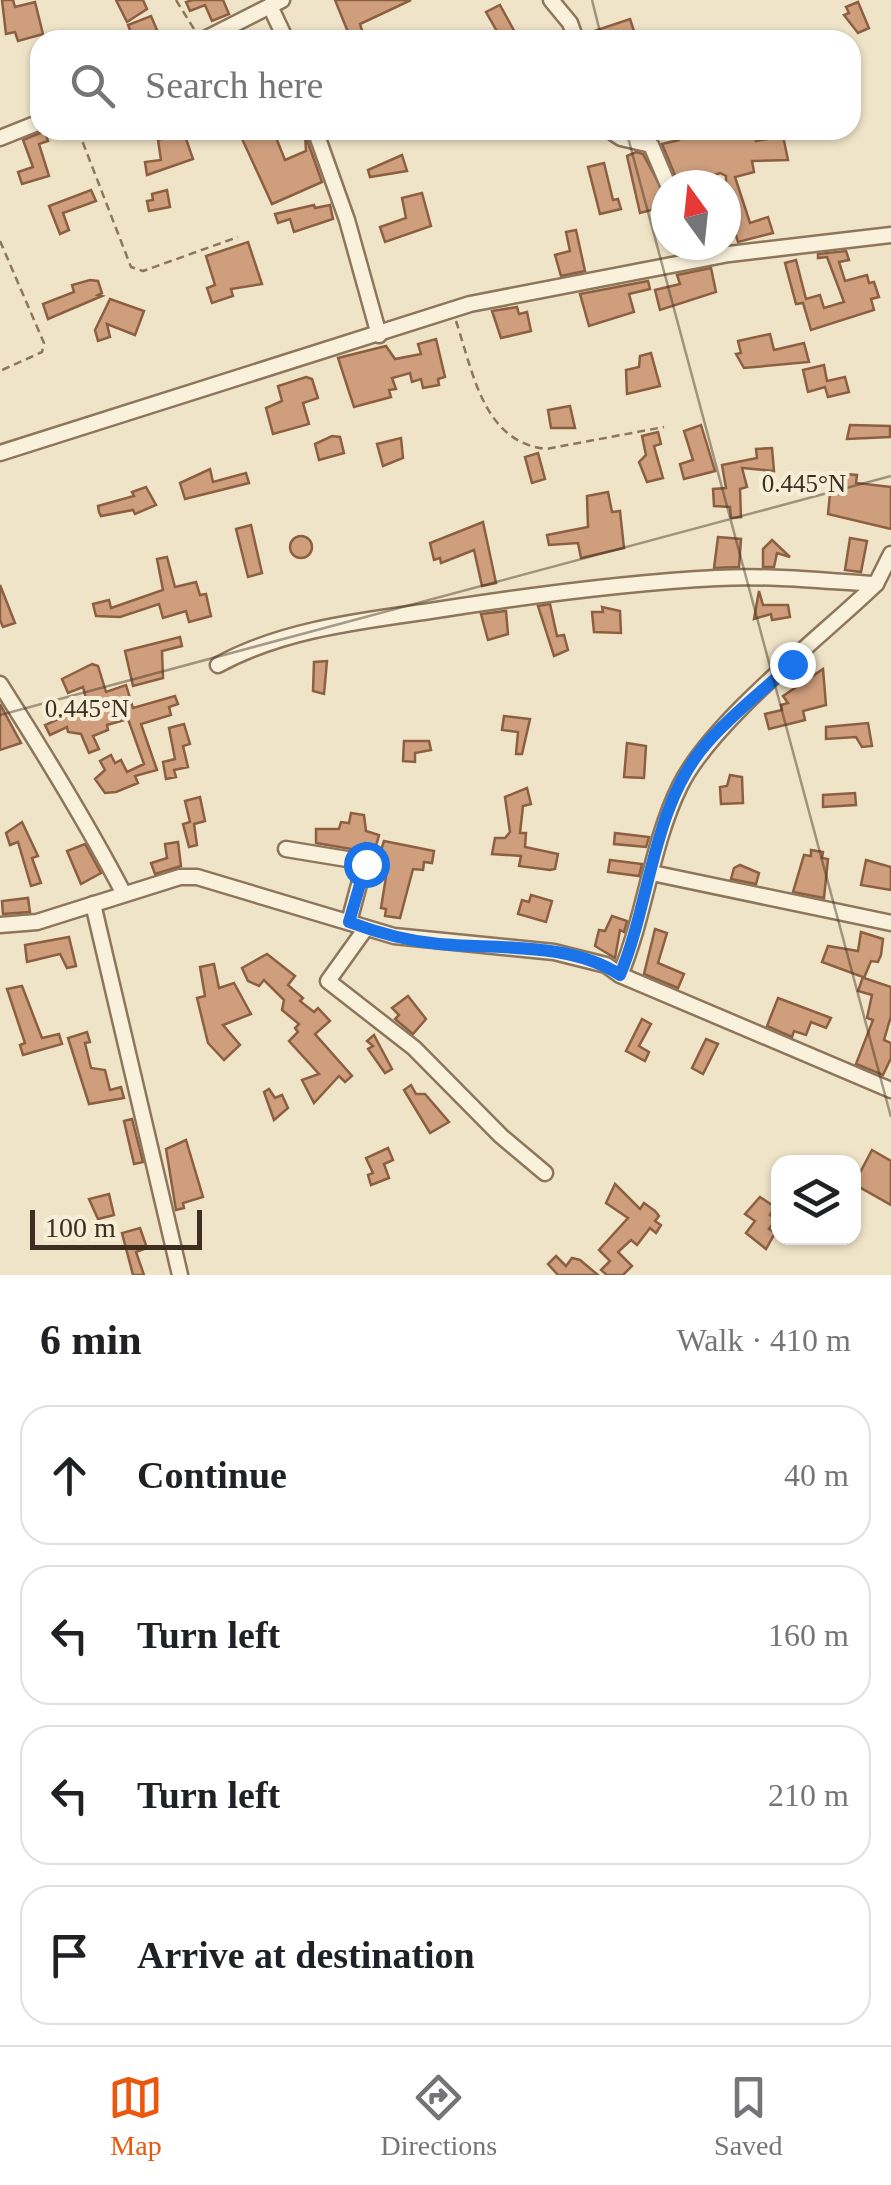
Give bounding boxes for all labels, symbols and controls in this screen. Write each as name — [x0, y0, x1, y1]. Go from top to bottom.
search box — [30, 30, 861, 140]
icon: search — [65, 58, 120, 113]
text: Search here — [145, 64, 323, 106]
north arrow — [651, 170, 741, 260]
text: 0.445°N — [762, 470, 846, 497]
route end — [770, 642, 816, 688]
text: 0.445°N — [45, 695, 129, 722]
route start — [344, 842, 390, 888]
map controls — [771, 1155, 861, 1245]
button: layers — [771, 1155, 861, 1245]
scale bar — [30, 1205, 202, 1250]
text: 100 m — [45, 1212, 116, 1243]
text: 6 min — [40, 1317, 142, 1363]
text: Walk · 410 m — [677, 1322, 851, 1358]
icon: ahead — [42, 1448, 97, 1503]
text: Continue — [137, 1454, 287, 1496]
text: 40 m — [784, 1457, 849, 1493]
icon: left — [42, 1608, 97, 1663]
text: Turn left — [137, 1614, 280, 1656]
text: 160 m — [768, 1617, 849, 1653]
icon: left — [42, 1768, 97, 1823]
text: Turn left — [137, 1774, 280, 1816]
text: 210 m — [768, 1777, 849, 1813]
icon: arrive — [42, 1928, 97, 1983]
text: Arrive at destination — [137, 1934, 475, 1976]
tab: Map — [108, 2070, 163, 2162]
tab: Directions — [380, 2070, 497, 2162]
tab: Saved — [714, 2070, 783, 2162]

